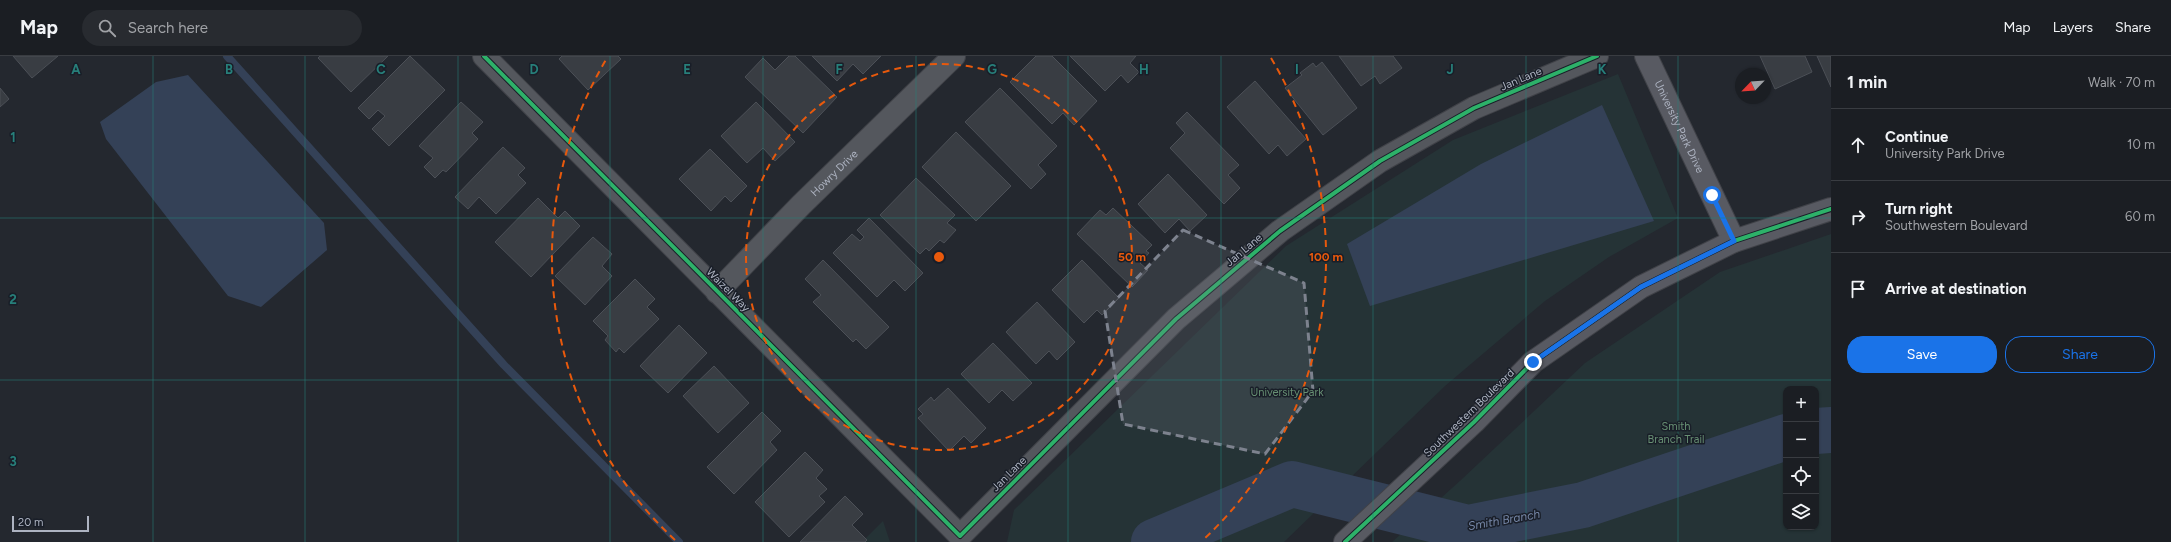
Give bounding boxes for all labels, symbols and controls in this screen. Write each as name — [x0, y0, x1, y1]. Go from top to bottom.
search box — [82, 10, 362, 46]
text: Map — [20, 16, 58, 39]
icon: search — [96, 17, 118, 39]
text: Search here — [128, 19, 208, 37]
text: Map — [2003, 19, 2031, 36]
text: Layers — [2053, 19, 2093, 36]
text: Share — [2115, 19, 2151, 36]
text: A — [71, 62, 81, 77]
text: B — [225, 62, 233, 77]
text: C — [376, 62, 386, 77]
text: D — [529, 62, 539, 77]
text: E — [683, 62, 691, 77]
text: F — [835, 62, 843, 77]
text: G — [987, 62, 997, 77]
text: H — [1139, 62, 1149, 77]
text: I — [1295, 62, 1299, 77]
text: J — [1446, 62, 1454, 77]
text: K — [1598, 62, 1607, 77]
street label: Jan Lane — [1498, 64, 1544, 94]
north arrow — [1735, 68, 1771, 104]
text: 1 min — [1847, 72, 1887, 92]
text: Walk · 70 m — [2088, 75, 2155, 90]
street label: University Park Drive — [1652, 78, 1707, 175]
text: Continue — [1885, 128, 1948, 146]
text: 1 — [10, 130, 16, 145]
icon: ahead — [1847, 134, 1869, 156]
text: 10 m — [2127, 137, 2155, 152]
text: University Park Drive — [1885, 146, 2005, 161]
street label: Howry Drive — [808, 147, 860, 199]
route start — [1703, 186, 1721, 204]
text: Turn right — [1885, 200, 1953, 218]
icon: right — [1847, 206, 1869, 228]
text: 60 m — [2125, 209, 2155, 224]
text: Southwestern Boulevard — [1885, 218, 2028, 233]
street label: Jan Lane — [1223, 231, 1265, 269]
centre of rings — [932, 250, 946, 264]
text: 50 m — [1118, 250, 1146, 264]
text: 100 m — [1309, 250, 1343, 264]
street label: Waizel Way — [704, 266, 753, 315]
icon: arrive — [1847, 278, 1869, 300]
text: Arrive at destination — [1885, 280, 2026, 298]
text: 2 — [9, 292, 17, 307]
button: Save — [1847, 336, 1997, 373]
button: Share — [2005, 336, 2155, 373]
route end — [1524, 353, 1542, 371]
street label: Southwestern Boulevard — [1421, 366, 1517, 460]
park label: University Park — [1250, 386, 1324, 399]
map controls — [1783, 386, 1819, 530]
button: + — [1783, 386, 1819, 422]
park label: Smith Branch Trail — [1648, 420, 1704, 446]
button: − — [1783, 422, 1819, 458]
text: 3 — [9, 454, 17, 469]
street label: Jan Lane — [989, 454, 1029, 494]
button: locate — [1783, 458, 1819, 494]
button: layers — [1783, 494, 1819, 530]
water label: Smith Branch — [1467, 507, 1541, 533]
scale bar — [12, 514, 89, 533]
text: 20 m — [18, 516, 43, 529]

